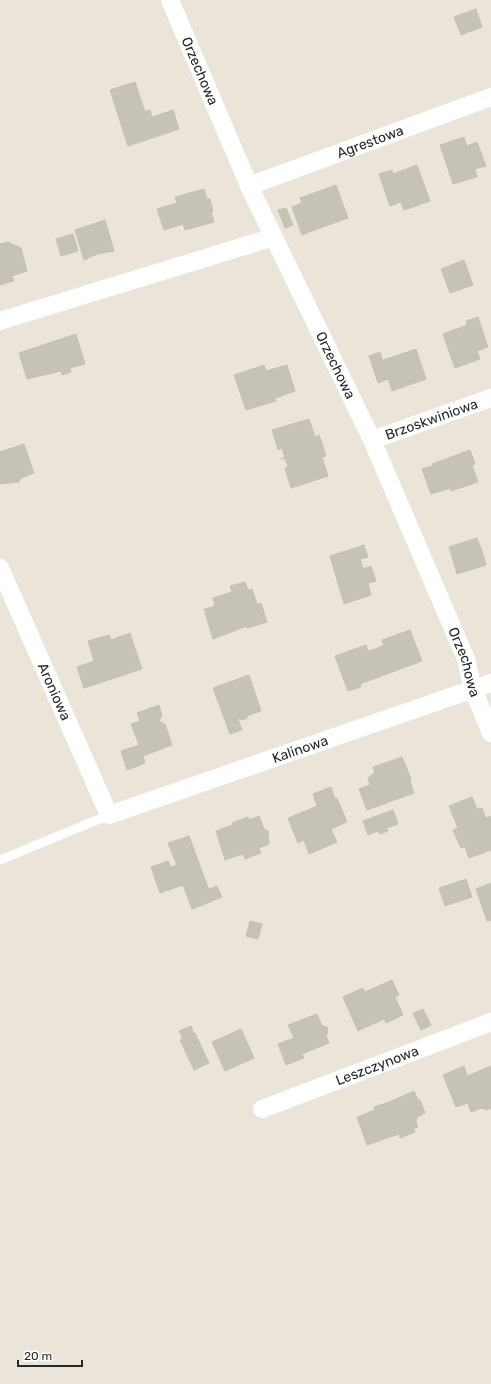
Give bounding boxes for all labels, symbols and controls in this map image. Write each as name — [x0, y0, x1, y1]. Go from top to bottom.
street label: Orzechowa — [178, 34, 222, 108]
street label: Agrestowa — [334, 121, 406, 162]
street label: Orzechowa — [312, 329, 359, 401]
street label: Brzoskwiniowa — [383, 395, 480, 443]
street label: Orzechowa — [445, 624, 484, 699]
street label: Aroniowa — [34, 660, 75, 723]
street label: Kalinowa — [270, 732, 330, 767]
street label: Leszczynowa — [333, 1042, 421, 1089]
scale bar — [18, 1342, 82, 1368]
text: 20 m — [24, 1349, 52, 1363]

